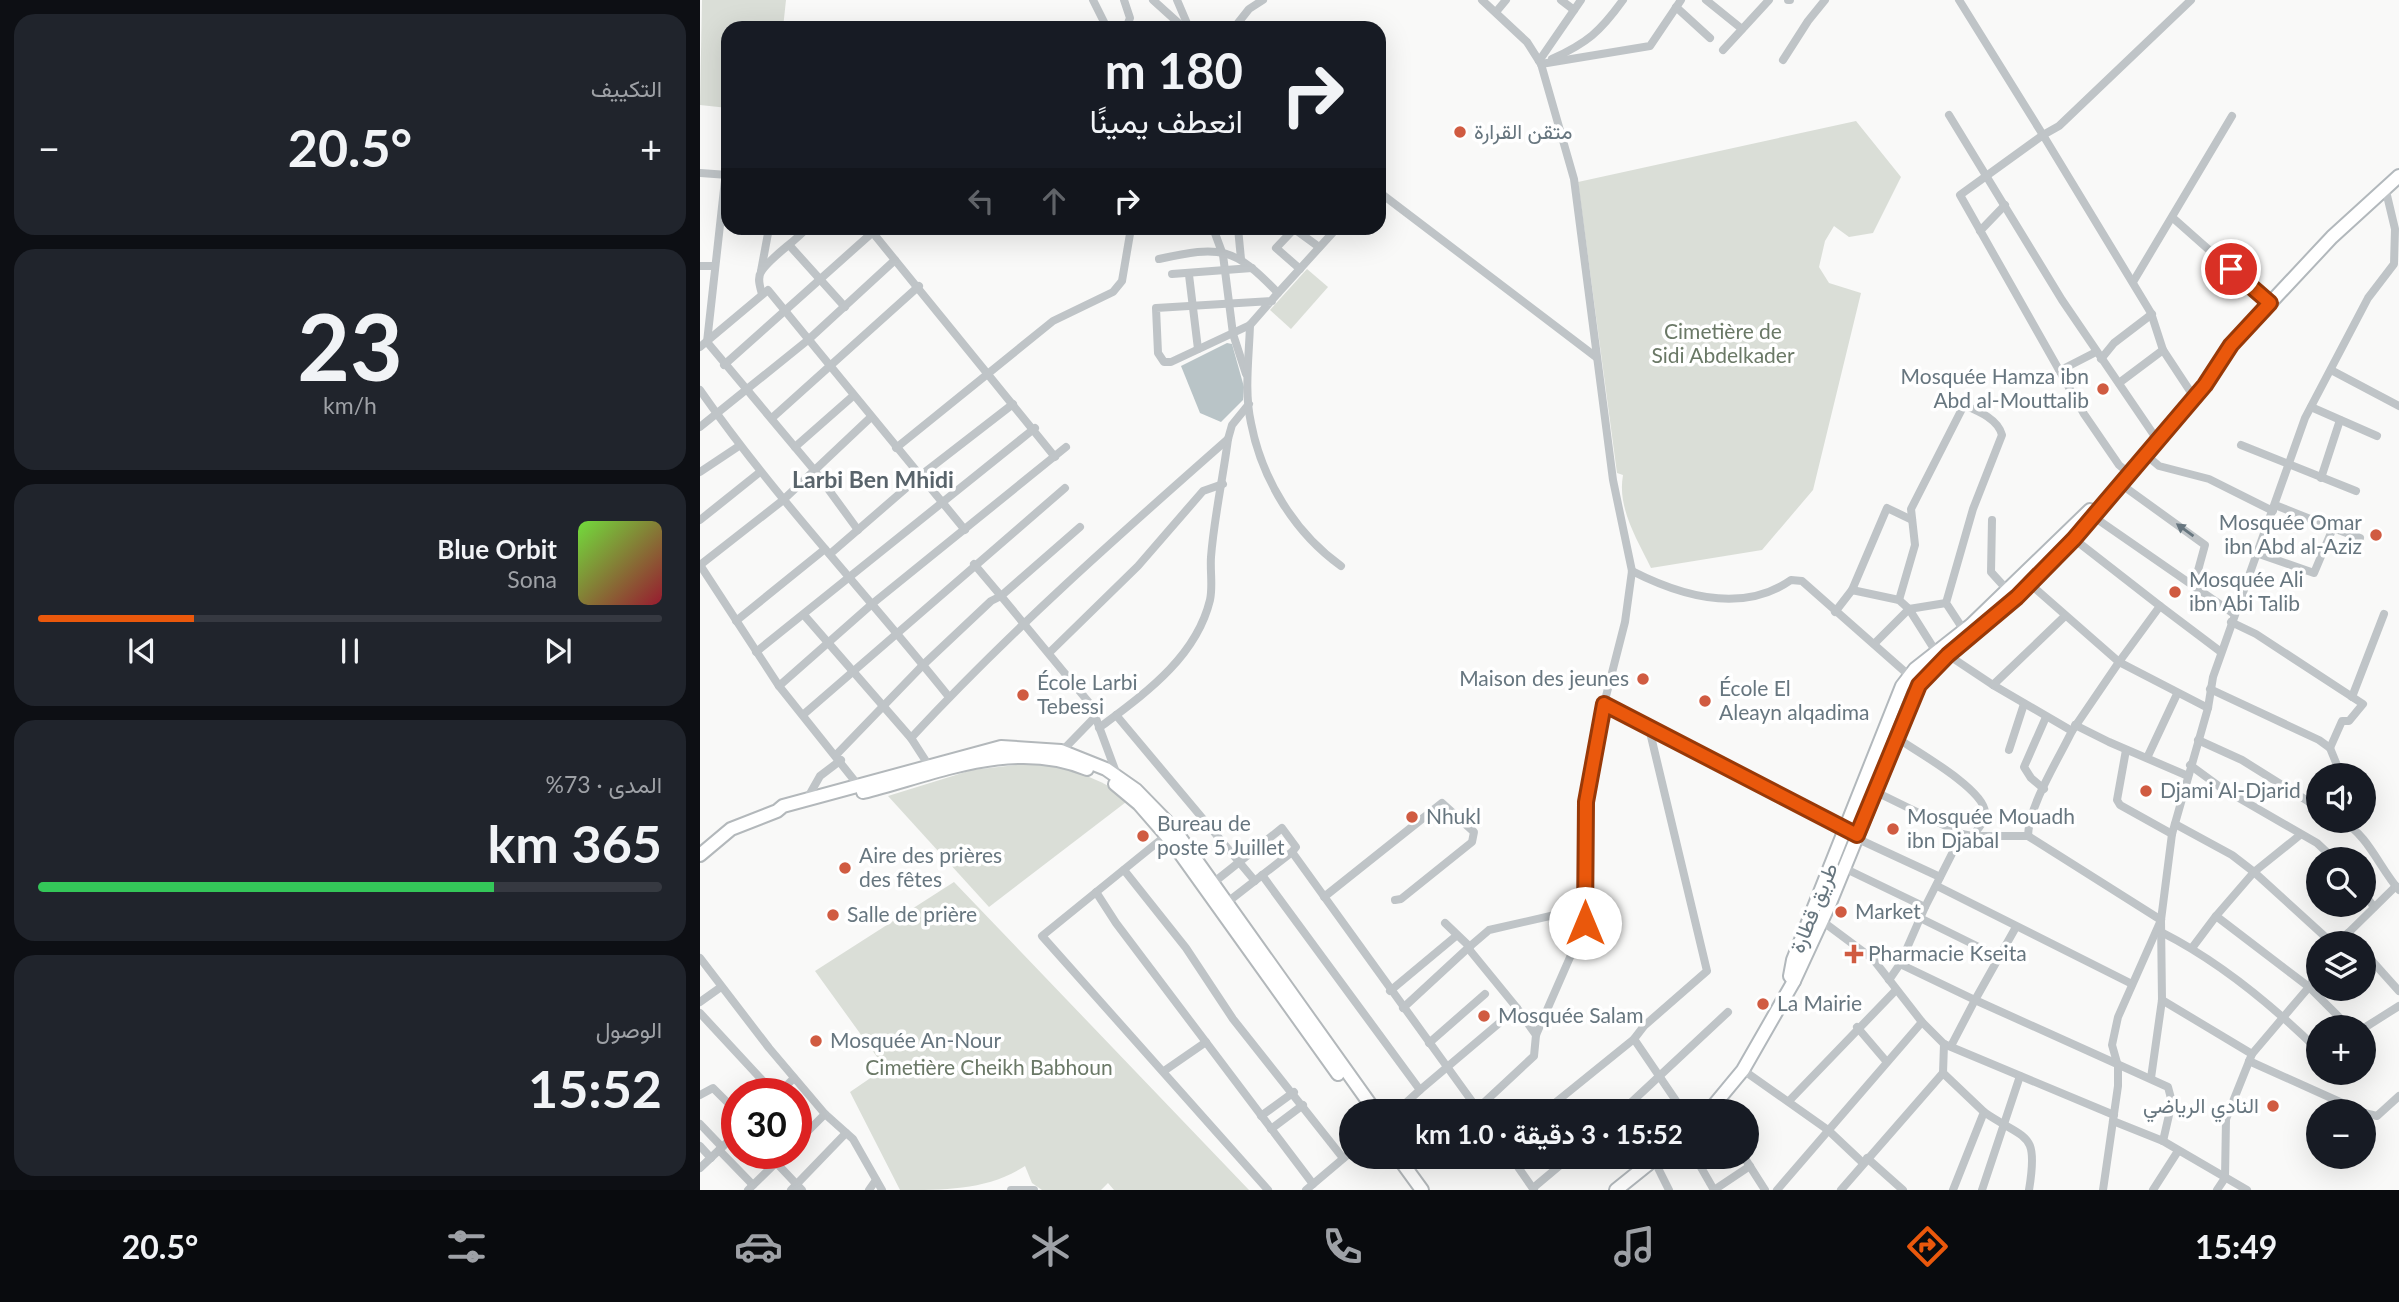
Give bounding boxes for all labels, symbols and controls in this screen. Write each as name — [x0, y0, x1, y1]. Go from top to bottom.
text: 180 m — [1105, 41, 1243, 99]
icon: right — [1267, 49, 1358, 140]
text: التكييف — [591, 74, 662, 102]
text: انعطف يمينًا — [1090, 101, 1243, 140]
text: 20.5° — [288, 116, 412, 178]
place label: متقن القرارة — [1474, 118, 1572, 145]
marker: متقن القرارة — [1452, 124, 1468, 140]
text: − — [38, 125, 60, 171]
text: + — [640, 125, 662, 171]
icon: left — [962, 182, 1000, 220]
icon: ahead — [1035, 182, 1073, 220]
icon: right — [1108, 182, 1146, 220]
pin — [2201, 239, 2261, 299]
icon: arrive — [2212, 250, 2250, 288]
text: 23 — [297, 291, 403, 400]
park label: Cimetière de Sidi Abdelkader — [1651, 318, 1795, 367]
place label: Mosquée Hamza ibn Abd al-Mouttalib — [1901, 363, 2089, 412]
marker: Mosquée Hamza ibn Abd al-Mouttalib — [2095, 381, 2111, 397]
text: km/h — [323, 391, 377, 419]
district label: Larbi Ben Mhidi — [792, 465, 954, 493]
place label: Mosquée Omar ibn Abd al-Aziz — [2219, 509, 2362, 558]
one-way arrow — [2175, 523, 2194, 537]
marker: Mosquée Omar ibn Abd al-Aziz — [2368, 527, 2384, 543]
text: Blue Orbit — [437, 533, 557, 565]
text: Sona — [507, 565, 557, 593]
place label: Mosquée Ali ibn Abi Talib — [2189, 566, 2304, 615]
marker: Mosquée Ali ibn Abi Talib — [2167, 584, 2183, 600]
icon: previous — [123, 632, 161, 670]
icon: pause — [331, 632, 369, 670]
icon: next — [539, 632, 577, 670]
place label: Maison des jeunes — [1459, 665, 1629, 690]
place label: École Larbi Tebessi — [1037, 669, 1137, 718]
marker: Maison des jeunes — [1635, 671, 1651, 687]
place label: École El Aleayn alqadima — [1719, 675, 1869, 724]
marker: École Larbi Tebessi — [1015, 687, 1031, 703]
marker: École El Aleayn alqadima — [1697, 693, 1713, 709]
map controls — [2306, 763, 2376, 1169]
button: sound — [2306, 763, 2376, 833]
text: المدى · 73% — [546, 770, 662, 798]
place label: Djami Al-Djarid — [2160, 777, 2301, 802]
marker: Djami Al-Djarid — [2138, 783, 2154, 799]
place label: Nhukl — [1426, 803, 1481, 828]
place label: Mosquée Mouadh ibn Djabal — [1907, 803, 2075, 852]
marker: Nhukl — [1404, 809, 1420, 825]
place label: Bureau de poste 5 Juillet — [1157, 810, 1285, 859]
text: 365 km — [488, 812, 662, 874]
marker: Mosquée Mouadh ibn Djabal — [1885, 821, 1901, 837]
marker: Bureau de poste 5 Juillet — [1135, 828, 1151, 844]
place label: Aire des prières des fêtes — [859, 842, 1002, 891]
button: search — [2306, 847, 2376, 917]
street label: طريق قطارة — [1783, 859, 1844, 957]
marker: Aire des prières des fêtes — [837, 860, 853, 876]
position arrow — [1548, 886, 1622, 960]
place label: Market — [1855, 898, 1921, 923]
place label: Salle de prière — [847, 901, 977, 926]
marker: Market — [1833, 904, 1849, 920]
marker: Salle de prière — [825, 907, 841, 923]
button: layers — [2306, 931, 2376, 1001]
place label: Pharmacie Kseita — [1868, 940, 2027, 965]
marker: Pharmacie Kseita — [1846, 946, 1862, 962]
place label: La Mairie — [1777, 990, 1862, 1015]
marker: La Mairie — [1755, 996, 1771, 1012]
place label: Mosquée Salam — [1498, 1002, 1644, 1027]
marker: Mosquée Salam — [1476, 1008, 1492, 1024]
text: الوصول — [596, 1015, 662, 1043]
button: + — [2306, 1015, 2376, 1085]
place label: Mosquée An-Nour — [830, 1027, 1002, 1052]
marker: Mosquée An-Nour — [808, 1033, 824, 1049]
park label: Cimetière Cheikh Babhoun — [865, 1054, 1113, 1079]
text: 15:52 — [528, 1057, 662, 1119]
speed limit sign: 30 — [721, 1078, 812, 1169]
place label: النادي الرياضي — [2143, 1092, 2259, 1123]
marker: النادي الرياضي — [2265, 1098, 2281, 1114]
button: − — [2306, 1099, 2376, 1169]
text: 15:52 · 3 دقيقة · 1.0 km — [1415, 1118, 1683, 1150]
icon: filters — [442, 1222, 491, 1271]
icon: car — [734, 1222, 783, 1271]
icon: climate — [1026, 1222, 1075, 1271]
icon: phone — [1318, 1222, 1367, 1271]
icon: music — [1610, 1222, 1659, 1271]
icon: directions — [1903, 1222, 1952, 1271]
text: 20.5° — [122, 1227, 198, 1266]
text: 15:49 — [2195, 1227, 2277, 1266]

